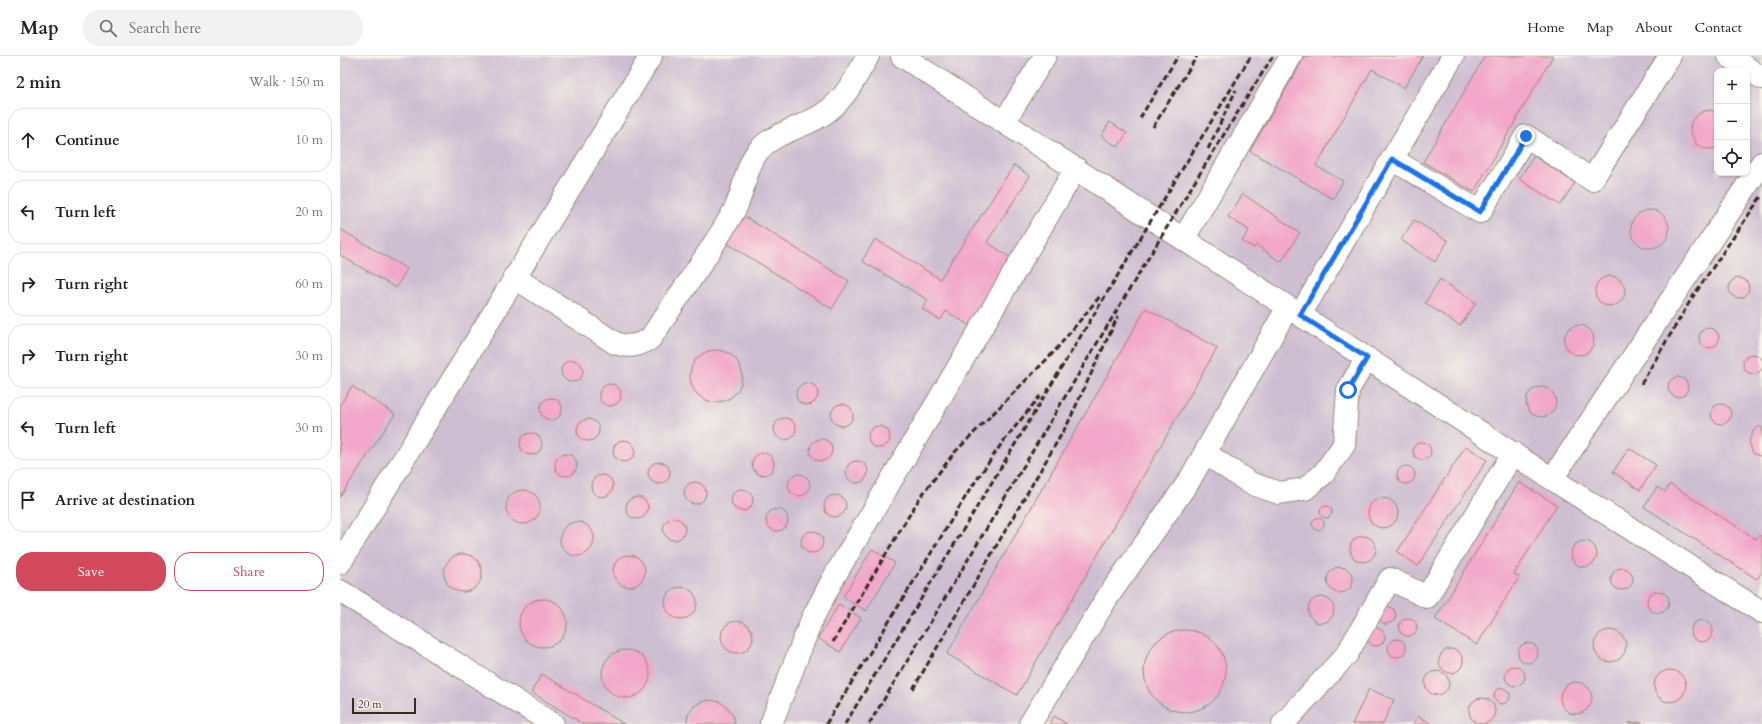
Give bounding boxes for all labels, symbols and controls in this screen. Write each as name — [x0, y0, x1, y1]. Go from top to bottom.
search box — [83, 10, 363, 46]
text: Map — [20, 15, 59, 41]
icon: search — [97, 17, 119, 39]
text: Search here — [129, 18, 201, 38]
text: Home — [1527, 18, 1565, 37]
text: Map — [1587, 18, 1613, 37]
text: About — [1635, 18, 1672, 37]
text: Contact — [1694, 18, 1742, 37]
map controls — [1714, 68, 1750, 176]
button: + — [1714, 68, 1750, 104]
text: 2 min — [16, 71, 61, 94]
text: Walk · 150 m — [249, 73, 324, 91]
button: − — [1714, 104, 1750, 140]
route end — [1517, 127, 1535, 145]
icon: ahead — [17, 129, 39, 151]
text: Continue — [55, 130, 120, 150]
text: 10 m — [295, 131, 323, 149]
button: locate — [1714, 140, 1750, 176]
icon: left — [17, 201, 39, 223]
text: Turn left — [55, 202, 116, 222]
text: 20 m — [295, 203, 323, 221]
icon: right — [17, 273, 39, 295]
text: Turn right — [55, 274, 128, 294]
text: 60 m — [295, 275, 323, 293]
icon: right — [17, 345, 39, 367]
text: Turn right — [55, 346, 128, 366]
text: 30 m — [295, 347, 323, 365]
route start — [1339, 381, 1357, 399]
icon: left — [17, 417, 39, 439]
text: Turn left — [55, 418, 116, 438]
text: 30 m — [295, 419, 323, 437]
icon: arrive — [17, 489, 39, 511]
text: Arrive at destination — [55, 490, 195, 510]
button: Save — [16, 552, 166, 591]
button: Share — [174, 552, 324, 591]
scale bar — [352, 696, 416, 715]
text: 20 m — [358, 697, 382, 712]

